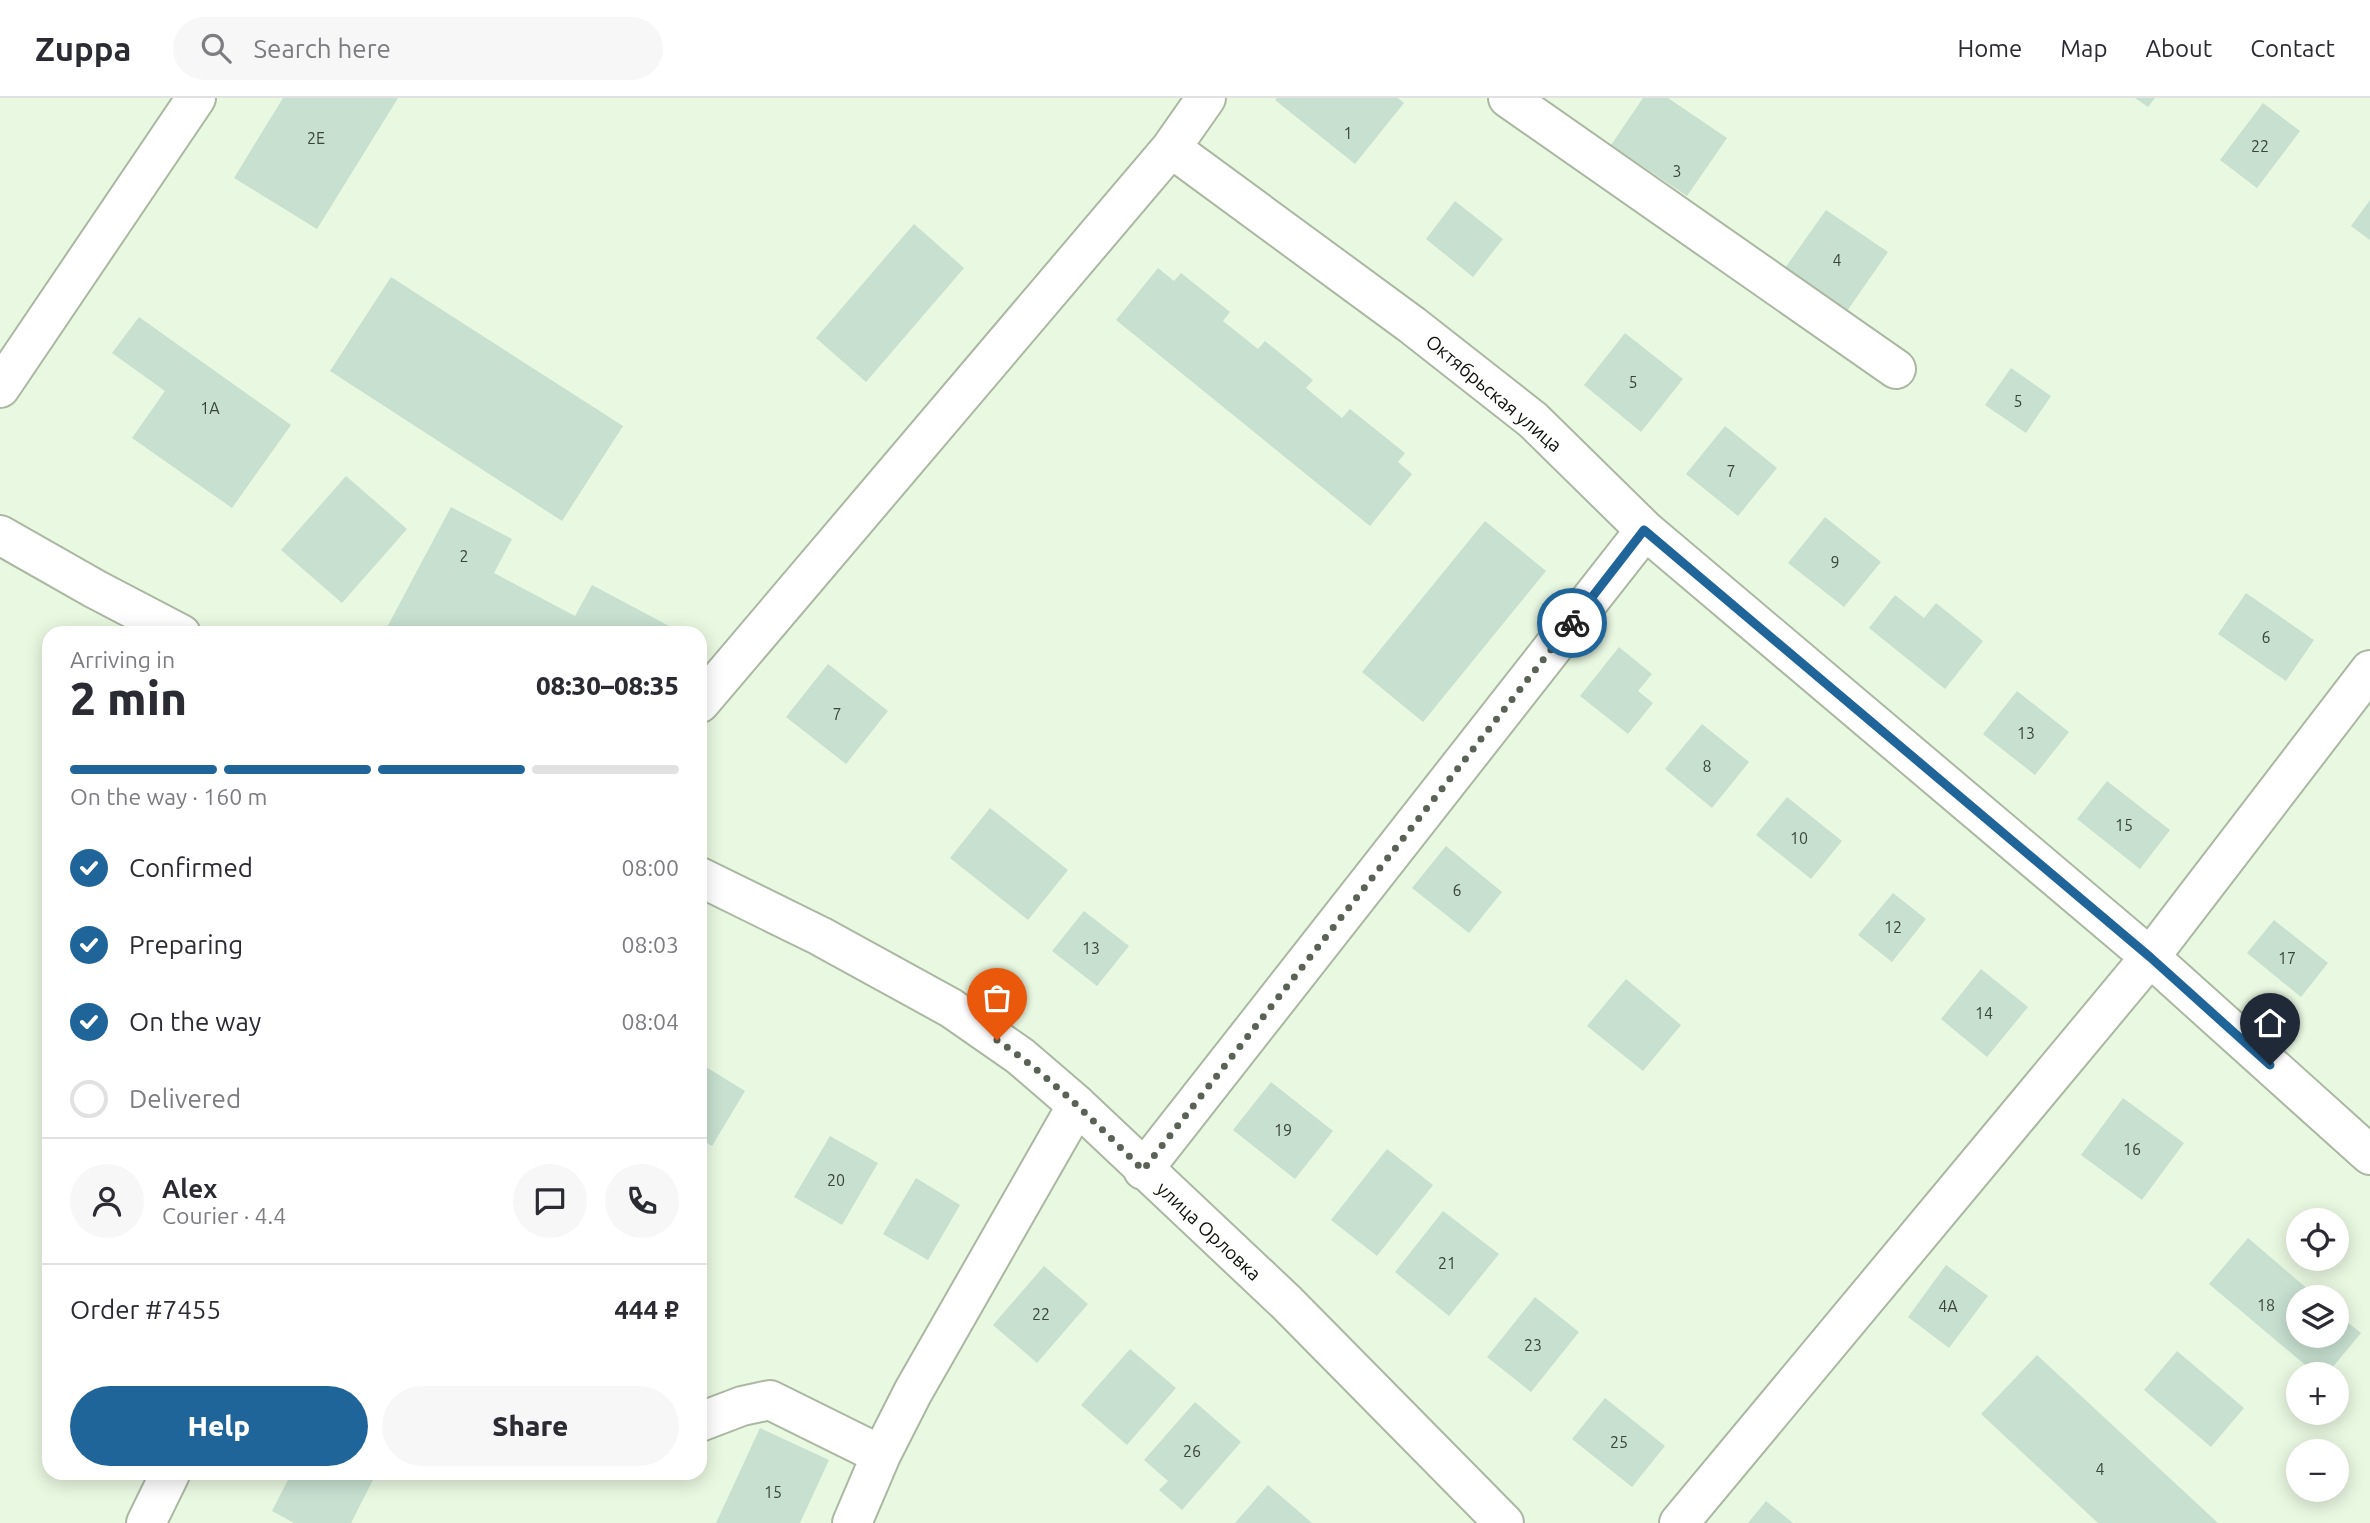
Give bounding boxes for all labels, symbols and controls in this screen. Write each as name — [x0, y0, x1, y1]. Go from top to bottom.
search box — [173, 17, 663, 80]
icon: search — [197, 29, 235, 67]
text: Zuppa — [35, 30, 131, 67]
text: Search here — [253, 34, 391, 63]
text: Home — [1957, 35, 2022, 62]
text: Map — [2060, 35, 2107, 62]
text: About — [2145, 35, 2212, 62]
text: Contact — [2250, 35, 2335, 62]
house number: 1 — [1343, 124, 1353, 142]
house number: 2Е — [307, 129, 325, 147]
house number: 22 — [2251, 137, 2269, 155]
house number: 3 — [1672, 162, 1682, 180]
house number: 4 — [1832, 251, 1842, 269]
street label: Октябрьская улица — [1422, 330, 1566, 456]
house number: 5 — [1628, 373, 1638, 391]
house number: 5 — [2013, 392, 2023, 410]
house number: 1А — [200, 399, 220, 417]
house number: 7 — [1726, 462, 1736, 480]
house number: 2 — [459, 547, 469, 565]
house number: 9 — [1830, 553, 1840, 571]
courier — [1537, 588, 1607, 658]
icon: bike — [1553, 604, 1591, 642]
house number: 6 — [2261, 628, 2271, 646]
text: Arriving in — [70, 647, 175, 672]
text: 08:30–08:35 — [536, 671, 679, 700]
text: 2 min — [70, 672, 187, 724]
house number: 7 — [832, 705, 842, 723]
house number: 13 — [2017, 724, 2035, 742]
house number: 8 — [1702, 757, 1712, 775]
text: On the way · 160 m — [70, 784, 267, 809]
house number: 15 — [2115, 816, 2133, 834]
house number: 10 — [1790, 829, 1808, 847]
icon: check — [70, 849, 108, 887]
text: Confirmed — [129, 853, 253, 882]
text: 08:00 — [621, 855, 679, 880]
house number: 6 — [1452, 881, 1462, 899]
house number: 12 — [1884, 918, 1902, 936]
icon: check — [70, 926, 108, 964]
text: Preparing — [129, 930, 243, 959]
text: 08:03 — [621, 932, 679, 957]
house number: 13 — [1082, 939, 1100, 957]
house number: 17 — [2278, 949, 2296, 967]
pin — [967, 968, 1027, 1040]
icon: bag — [978, 979, 1016, 1017]
pin — [2240, 993, 2300, 1065]
icon: check — [70, 1003, 108, 1041]
house number: 14 — [1975, 1004, 1993, 1022]
icon: home — [2251, 1004, 2289, 1042]
text: On the way — [129, 1007, 261, 1036]
text: 08:04 — [621, 1009, 679, 1034]
text: Delivered — [129, 1084, 241, 1113]
house number: 19 — [1274, 1121, 1292, 1139]
house number: 16 — [2123, 1140, 2141, 1158]
button: person — [70, 1164, 144, 1238]
button: chat — [513, 1164, 587, 1238]
button: phone — [605, 1164, 679, 1238]
house number: 20 — [827, 1171, 845, 1189]
text: Alex — [162, 1174, 217, 1203]
street label: улица Орловка — [1152, 1177, 1266, 1285]
text: Courier · 4.4 — [162, 1203, 286, 1228]
map controls — [2286, 1208, 2349, 1502]
button: locate — [2286, 1208, 2349, 1271]
house number: 21 — [1438, 1254, 1456, 1272]
button: layers — [2286, 1285, 2349, 1348]
text: Order #7455 — [70, 1295, 221, 1324]
text: 444 ₽ — [614, 1295, 679, 1324]
house number: 18 — [2257, 1296, 2275, 1314]
house number: 4А — [1938, 1297, 1958, 1315]
house number: 22 — [1032, 1305, 1050, 1323]
house number: 23 — [1524, 1336, 1542, 1354]
button: + — [2286, 1362, 2349, 1425]
button: Help — [70, 1386, 368, 1466]
button: Share — [382, 1386, 679, 1466]
house number: 25 — [1610, 1433, 1628, 1451]
button: − — [2286, 1439, 2349, 1502]
house number: 26 — [1183, 1442, 1201, 1460]
house number: 4 — [2095, 1460, 2105, 1478]
house number: 15 — [764, 1483, 782, 1501]

